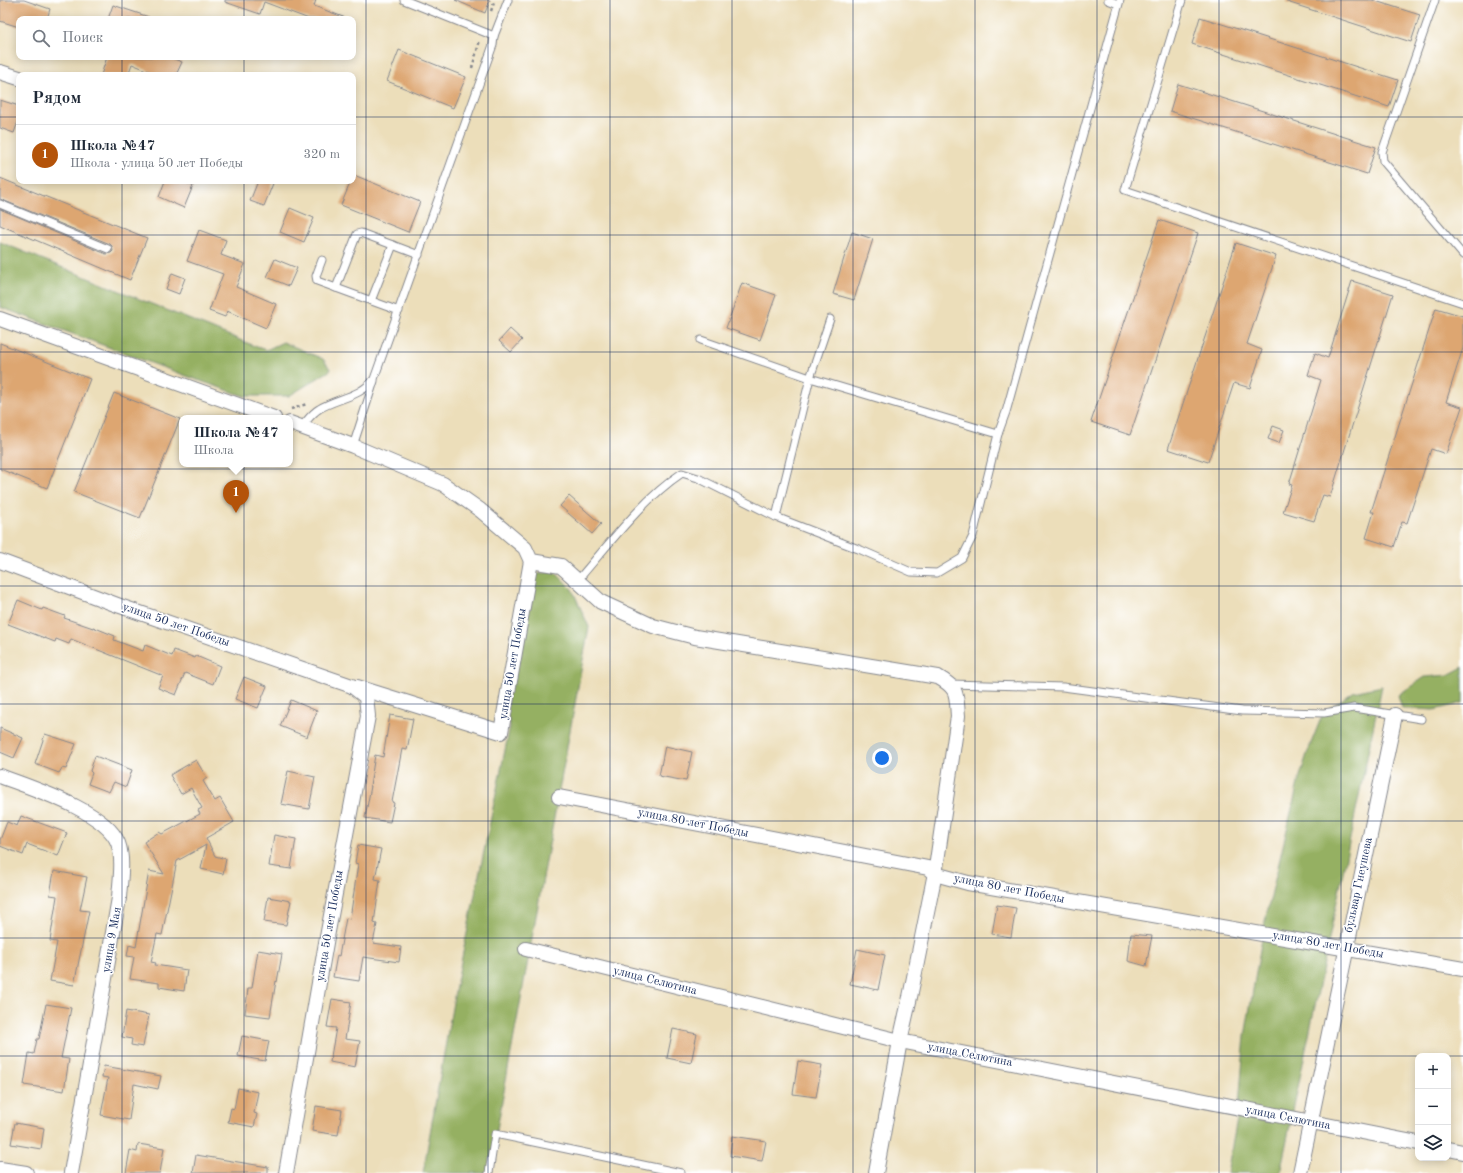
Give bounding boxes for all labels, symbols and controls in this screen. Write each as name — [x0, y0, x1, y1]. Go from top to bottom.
search box — [16, 16, 356, 60]
icon: search — [30, 27, 52, 49]
text: Поиск — [62, 31, 103, 46]
text: Рядом — [32, 90, 81, 107]
text: Школа №47 — [70, 139, 155, 154]
text: 1 — [41, 148, 49, 161]
text: 320 m — [303, 148, 340, 161]
text: Школа · улица 50 лет Победы — [70, 157, 243, 170]
popup — [179, 415, 293, 467]
text: Школа №47 — [193, 426, 279, 441]
text: Школа — [193, 444, 234, 457]
pin: 1 — [223, 480, 249, 513]
street label: улица 50 лет Победы — [121, 600, 232, 649]
street label: улица 50 лет Победы — [496, 607, 529, 720]
your location — [872, 748, 892, 768]
street label: улица 80 лет Победы — [637, 806, 749, 840]
street label: бульвар Гнеушева — [1343, 836, 1375, 934]
street label: улица 50 лет Победы — [313, 869, 346, 982]
street label: улица 80 лет Победы — [953, 872, 1065, 906]
street label: улица 9 Мая — [100, 906, 124, 974]
street label: улица 80 лет Победы — [1272, 929, 1385, 961]
street label: улица Селютина — [612, 965, 698, 997]
street label: улица Селютина — [927, 1041, 1014, 1069]
map controls — [1415, 1053, 1451, 1161]
button: + — [1415, 1053, 1451, 1089]
button: − — [1415, 1089, 1451, 1125]
street label: улица Селютина — [1245, 1104, 1332, 1132]
button: layers — [1415, 1125, 1451, 1161]

